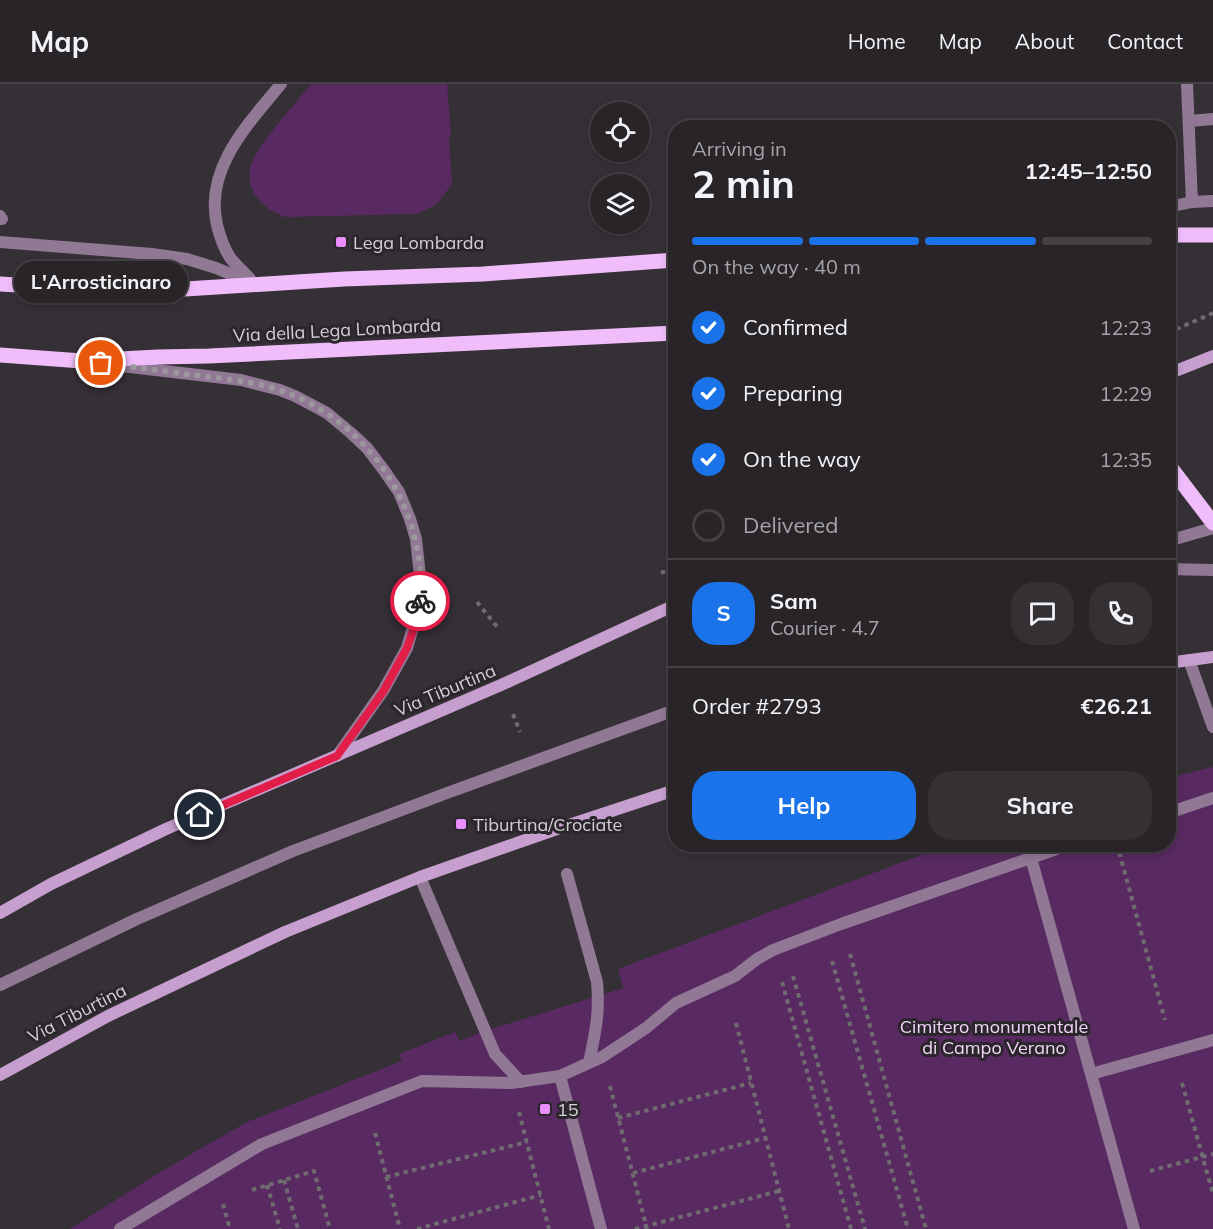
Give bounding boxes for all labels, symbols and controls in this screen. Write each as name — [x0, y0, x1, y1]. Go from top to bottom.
text: Map — [30, 24, 89, 59]
text: Home — [848, 28, 906, 54]
text: Map — [939, 28, 982, 54]
text: About — [1015, 28, 1074, 54]
text: Contact — [1107, 28, 1183, 54]
map controls — [590, 102, 650, 234]
button: locate — [590, 102, 650, 162]
text: Arriving in — [692, 136, 787, 161]
text: 12:45–12:50 — [1024, 157, 1152, 185]
text: 2 min — [692, 159, 795, 208]
button: layers — [590, 174, 650, 234]
place label: Lega Lombarda — [353, 231, 484, 254]
marker: Lega Lombarda — [334, 235, 348, 249]
text: On the way · 40 m — [692, 254, 861, 279]
callout: L'Arrosticinaro — [14, 261, 188, 303]
text: L'Arrosticinaro — [31, 269, 171, 294]
icon: check — [692, 311, 725, 344]
street label: Via della Lega Lombarda — [232, 313, 442, 347]
text: Confirmed — [743, 313, 848, 341]
text: 12:23 — [1099, 315, 1152, 340]
pin — [75, 337, 126, 388]
icon: bag — [84, 346, 117, 379]
icon: check — [692, 377, 725, 410]
text: Preparing — [743, 379, 843, 407]
text: 12:29 — [1099, 381, 1152, 406]
icon: check — [692, 443, 725, 476]
text: On the way — [743, 445, 861, 473]
text: 12:35 — [1099, 447, 1152, 472]
text: Delivered — [743, 511, 838, 539]
courier — [390, 571, 450, 631]
button: chat — [1011, 582, 1074, 645]
button: phone — [1089, 582, 1152, 645]
icon: bike — [404, 585, 437, 618]
text: Sam — [770, 587, 818, 615]
text: S — [716, 599, 731, 627]
text: Courier · 4.7 — [770, 615, 880, 640]
street label: Via Tiburtina — [391, 658, 499, 722]
text: Order #2793 — [692, 692, 822, 720]
text: €26.21 — [1081, 692, 1152, 720]
button: Help — [692, 771, 916, 840]
button: Share — [928, 771, 1152, 840]
pin — [174, 789, 225, 840]
icon: home — [183, 798, 216, 831]
place label: Tiburtina/Crociate — [473, 813, 622, 836]
marker: Tiburtina/Crociate — [454, 817, 468, 831]
street label: Via Tiburtina — [24, 978, 130, 1048]
park label: Cimitero monumentale di Campo Verano — [900, 1015, 1088, 1059]
place label: 15 — [557, 1098, 579, 1121]
marker: 15 — [538, 1102, 552, 1116]

